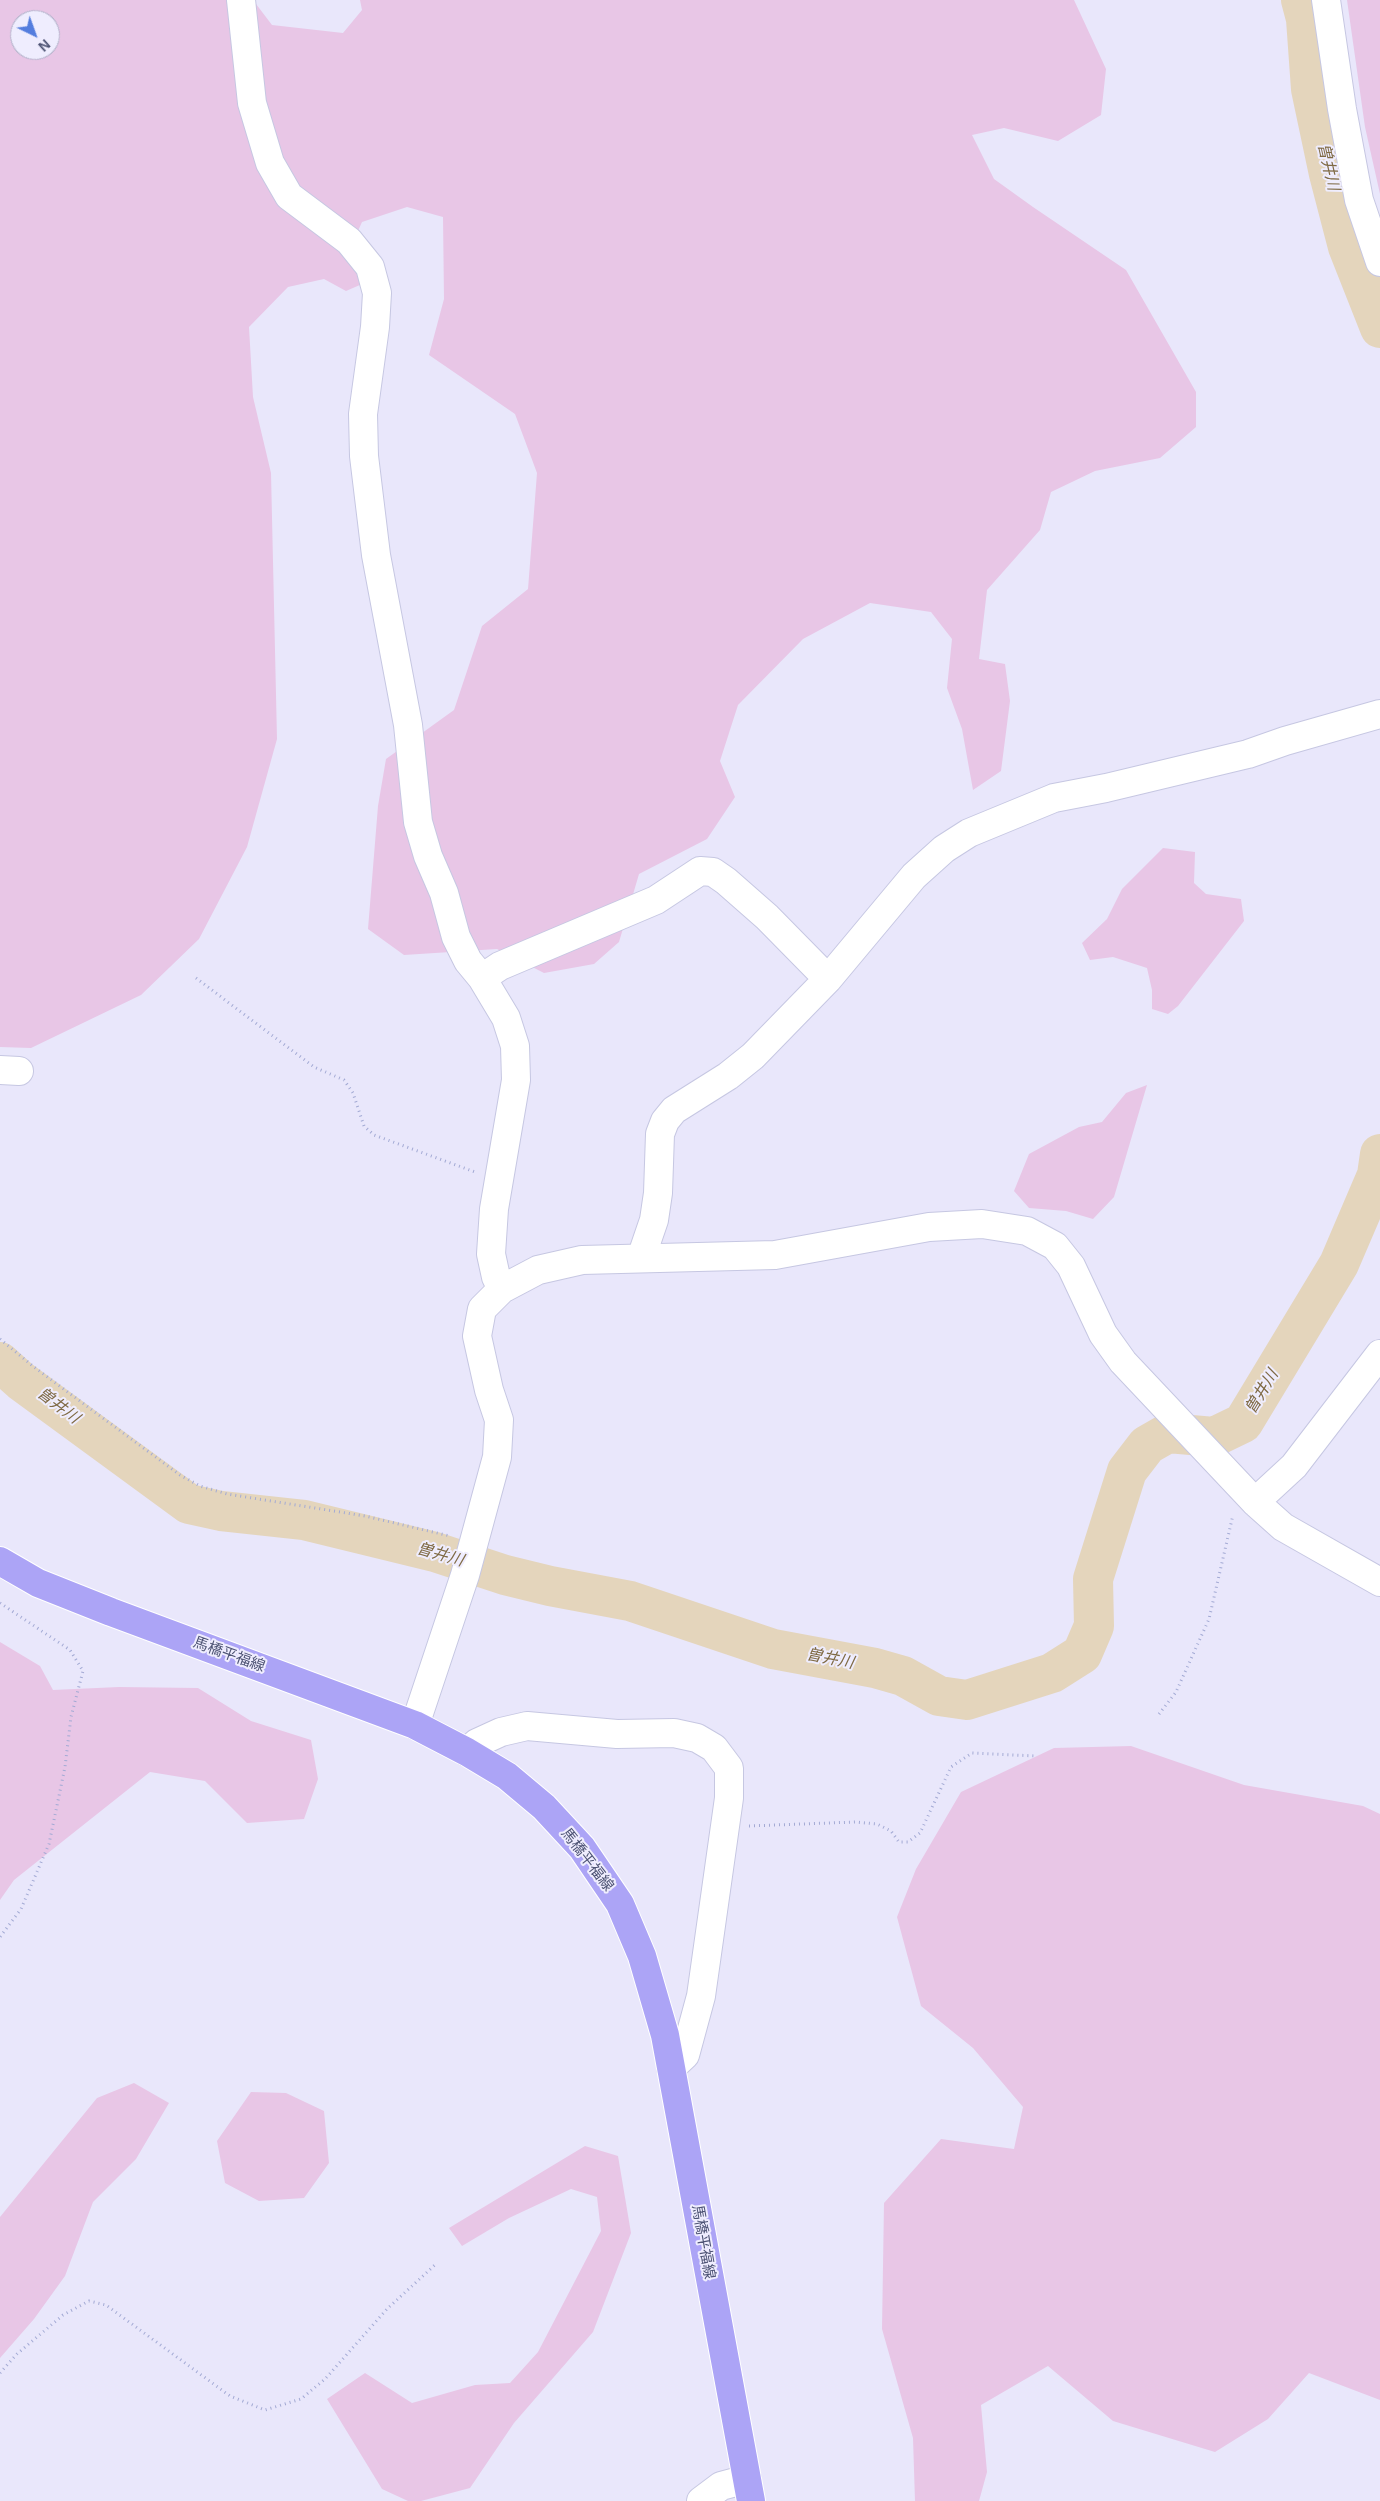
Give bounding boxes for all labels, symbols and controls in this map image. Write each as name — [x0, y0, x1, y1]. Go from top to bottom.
north arrow — [10, 10, 60, 60]
text: N — [35, 36, 53, 55]
water label: 曽井川 — [1313, 141, 1343, 193]
water label: 曽井川 — [1241, 1366, 1283, 1418]
water label: 曽井川 — [33, 1384, 83, 1428]
water label: 曽井川 — [414, 1539, 466, 1571]
street label: 馬橋平福線 — [191, 1634, 267, 1676]
water label: 曽井川 — [805, 1645, 855, 1673]
street label: 馬橋平福線 — [557, 1825, 617, 1895]
street label: 馬橋平福線 — [688, 2204, 718, 2280]

